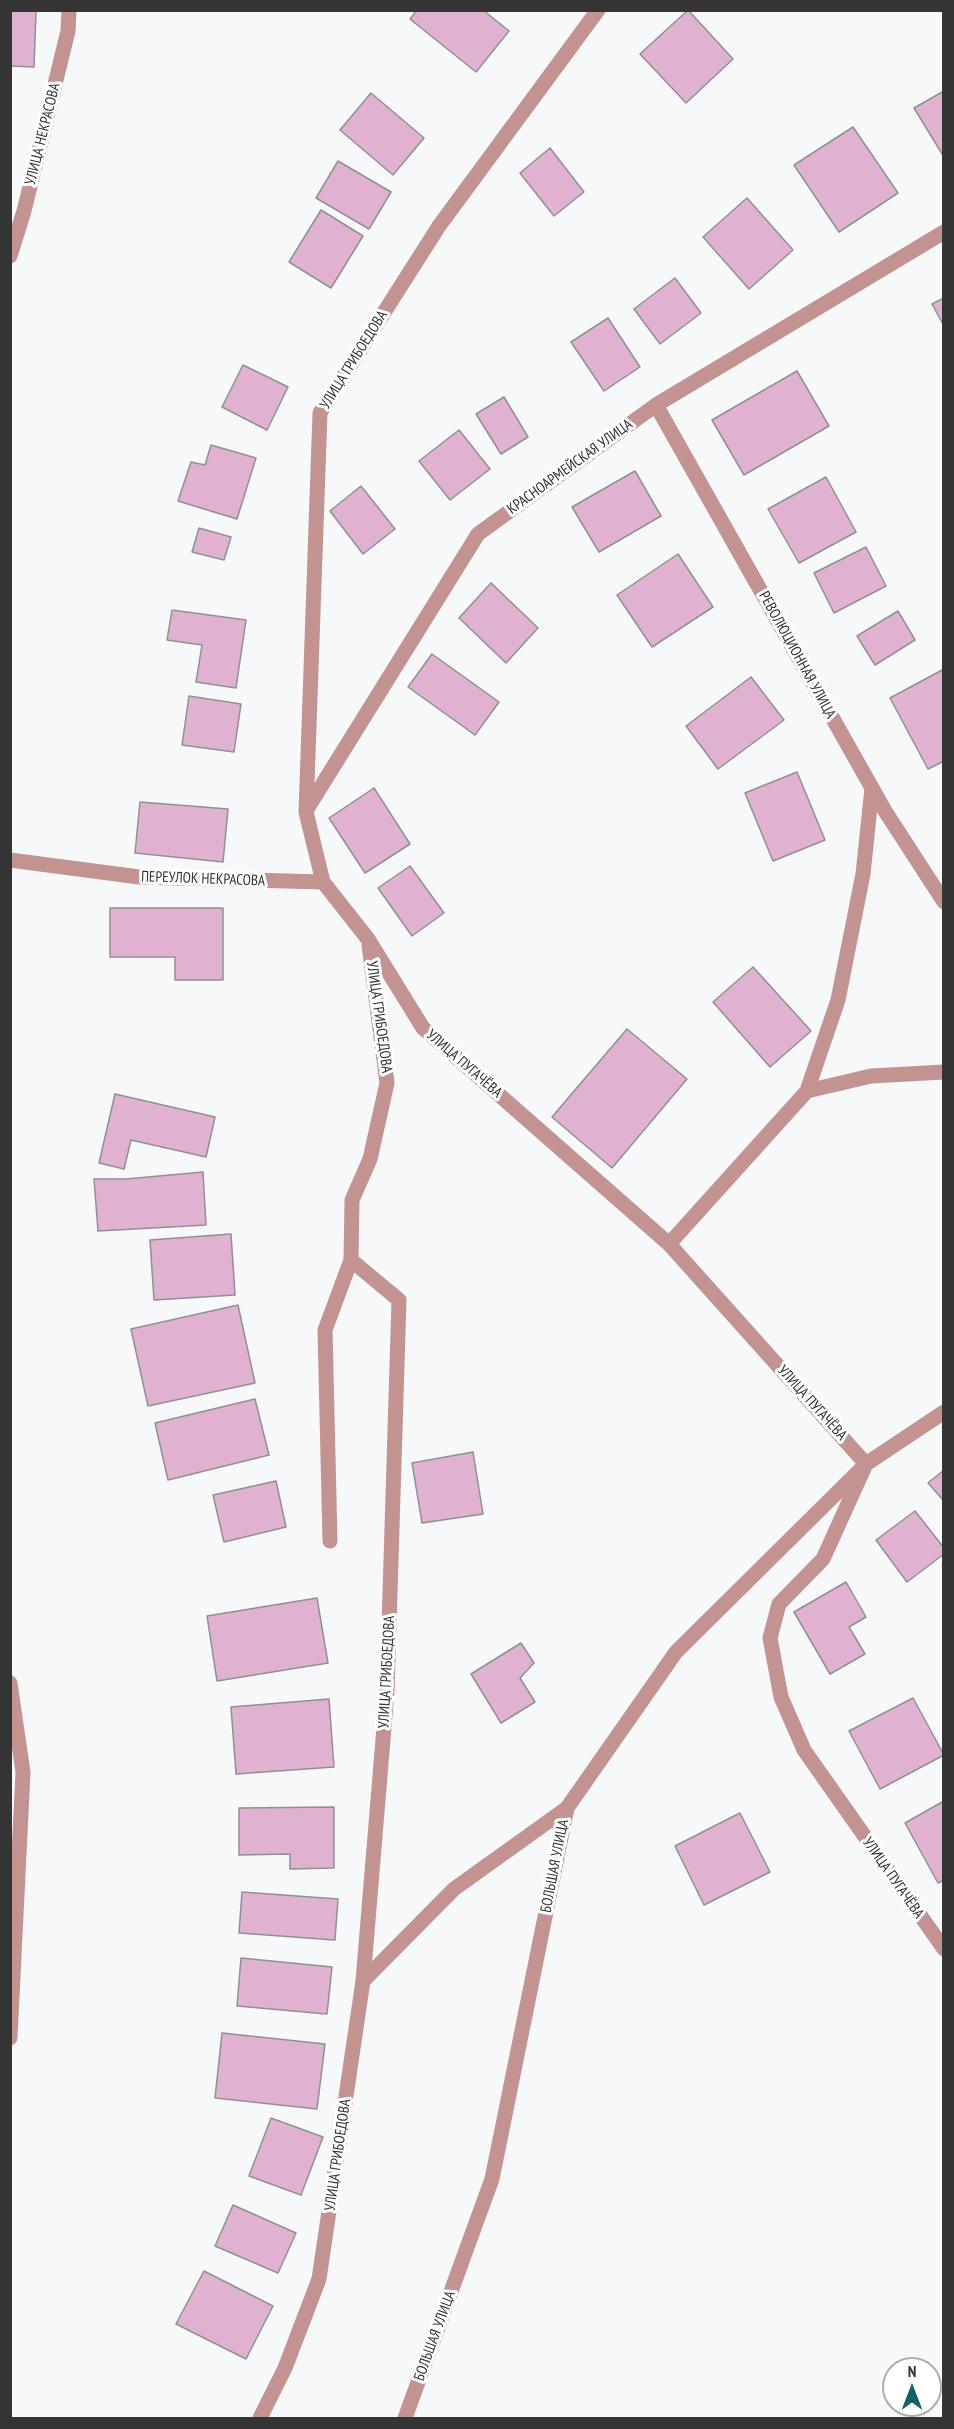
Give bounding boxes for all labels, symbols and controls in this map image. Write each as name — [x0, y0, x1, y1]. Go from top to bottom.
street label: УЛИЦА НЕКРАСОВА — [22, 81, 64, 187]
street label: УЛИЦА ГРИБОЕДОВА — [317, 307, 391, 413]
street label: КРАСНОАРМЕЙСКАЯ УЛИЦА — [504, 416, 636, 518]
street label: РЕВОЛЮЦИОННАЯ УЛИЦА — [755, 588, 839, 722]
street label: ПЕРЕУЛОК НЕКРАСОВА — [141, 868, 265, 890]
street label: УЛИЦА ГРИБОЕДОВА — [362, 960, 396, 1074]
street label: УЛИЦА ПУГАЧЁВА — [422, 1026, 506, 1102]
street label: УЛИЦА ПУГАЧЁВА — [774, 1362, 850, 1444]
street label: УЛИЦА ГРИБОЕДОВА — [375, 1615, 399, 1729]
street label: БОЛЬШАЯ УЛИЦА — [537, 1818, 573, 1914]
street label: УЛИЦА ПУГАЧЁВА — [858, 1834, 928, 1922]
street label: УЛИЦА ГРИБОЕДОВА — [321, 2098, 355, 2212]
street label: БОЛЬШАЯ УЛИЦА — [410, 2289, 460, 2383]
north arrow — [882, 2357, 942, 2417]
text: N — [908, 2361, 916, 2381]

